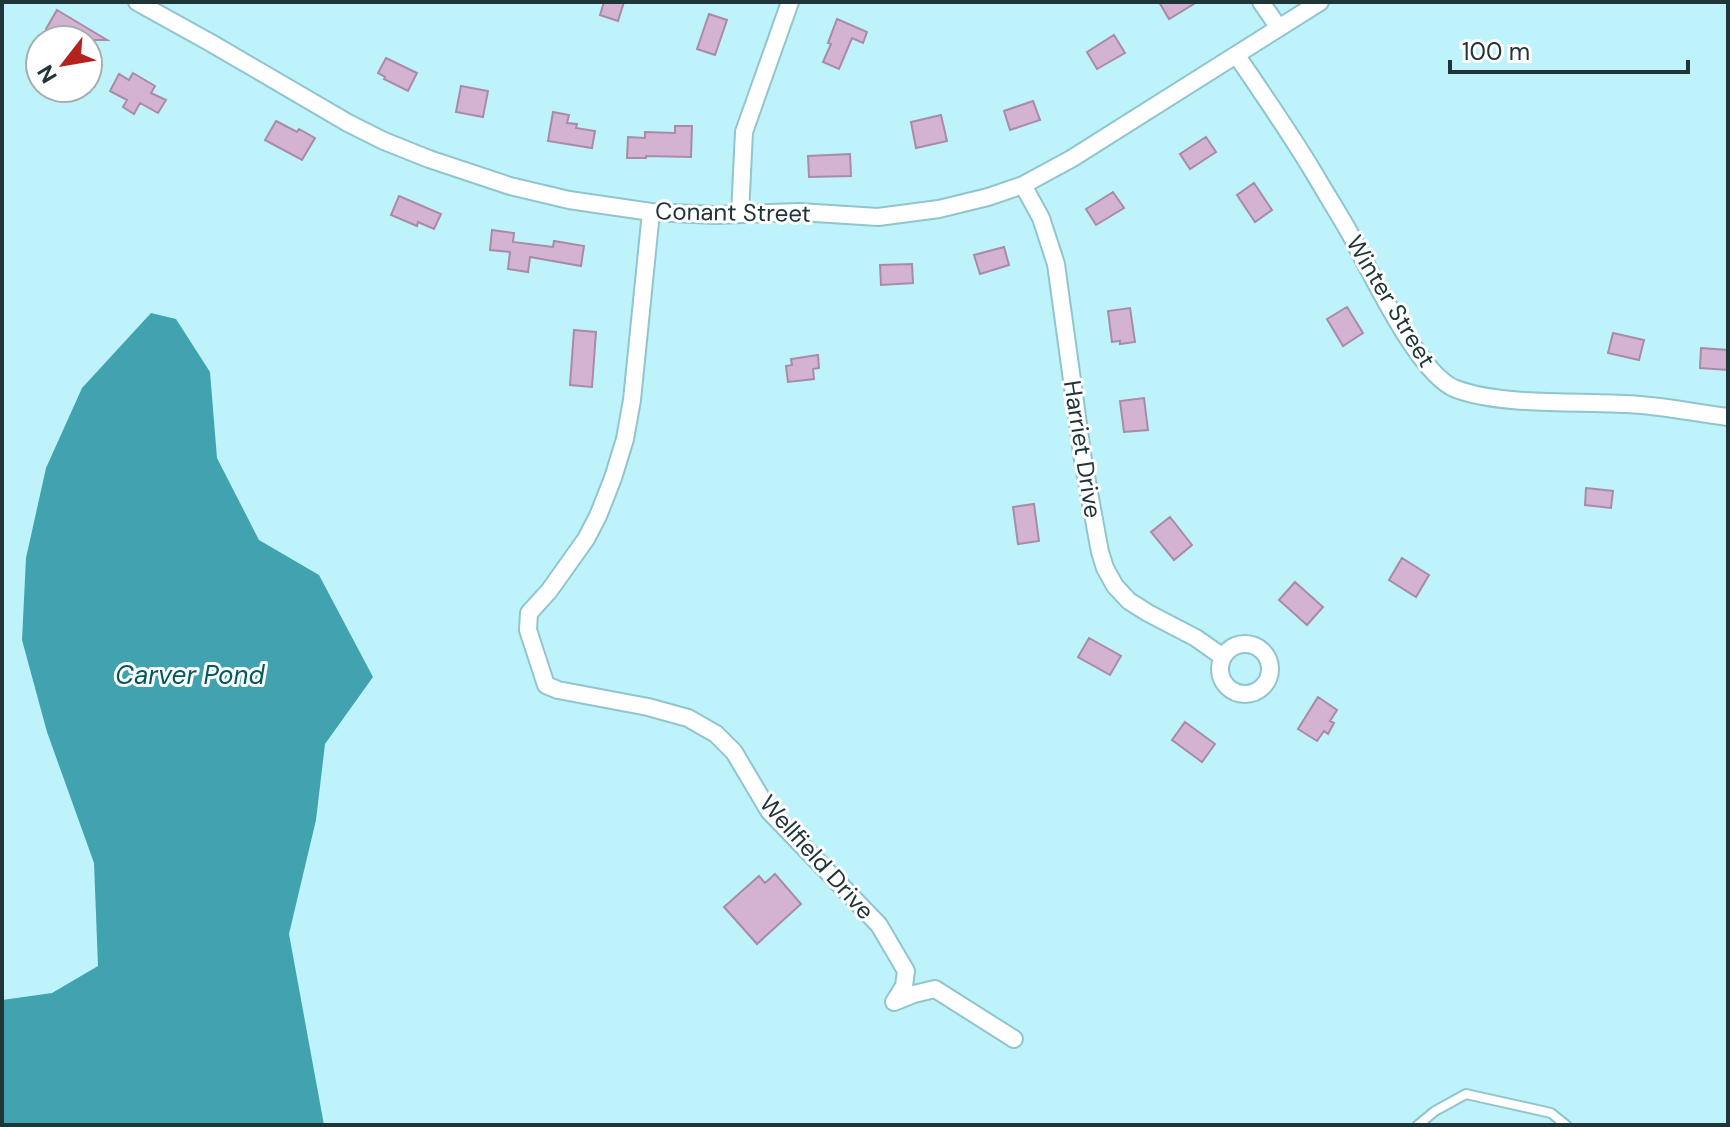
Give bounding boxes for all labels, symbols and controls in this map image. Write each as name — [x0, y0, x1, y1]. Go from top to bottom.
north arrow — [24, 24, 104, 104]
scale bar — [1450, 24, 1688, 74]
text: 100 m — [1462, 36, 1530, 67]
text: N — [31, 60, 64, 88]
street label: Conant Street — [655, 195, 811, 229]
street label: Winter Street — [1339, 229, 1443, 373]
street label: Harriet Drive — [1057, 378, 1109, 520]
water label: Carver Pond — [115, 658, 266, 692]
street label: Wellfield Drive — [753, 788, 881, 926]

